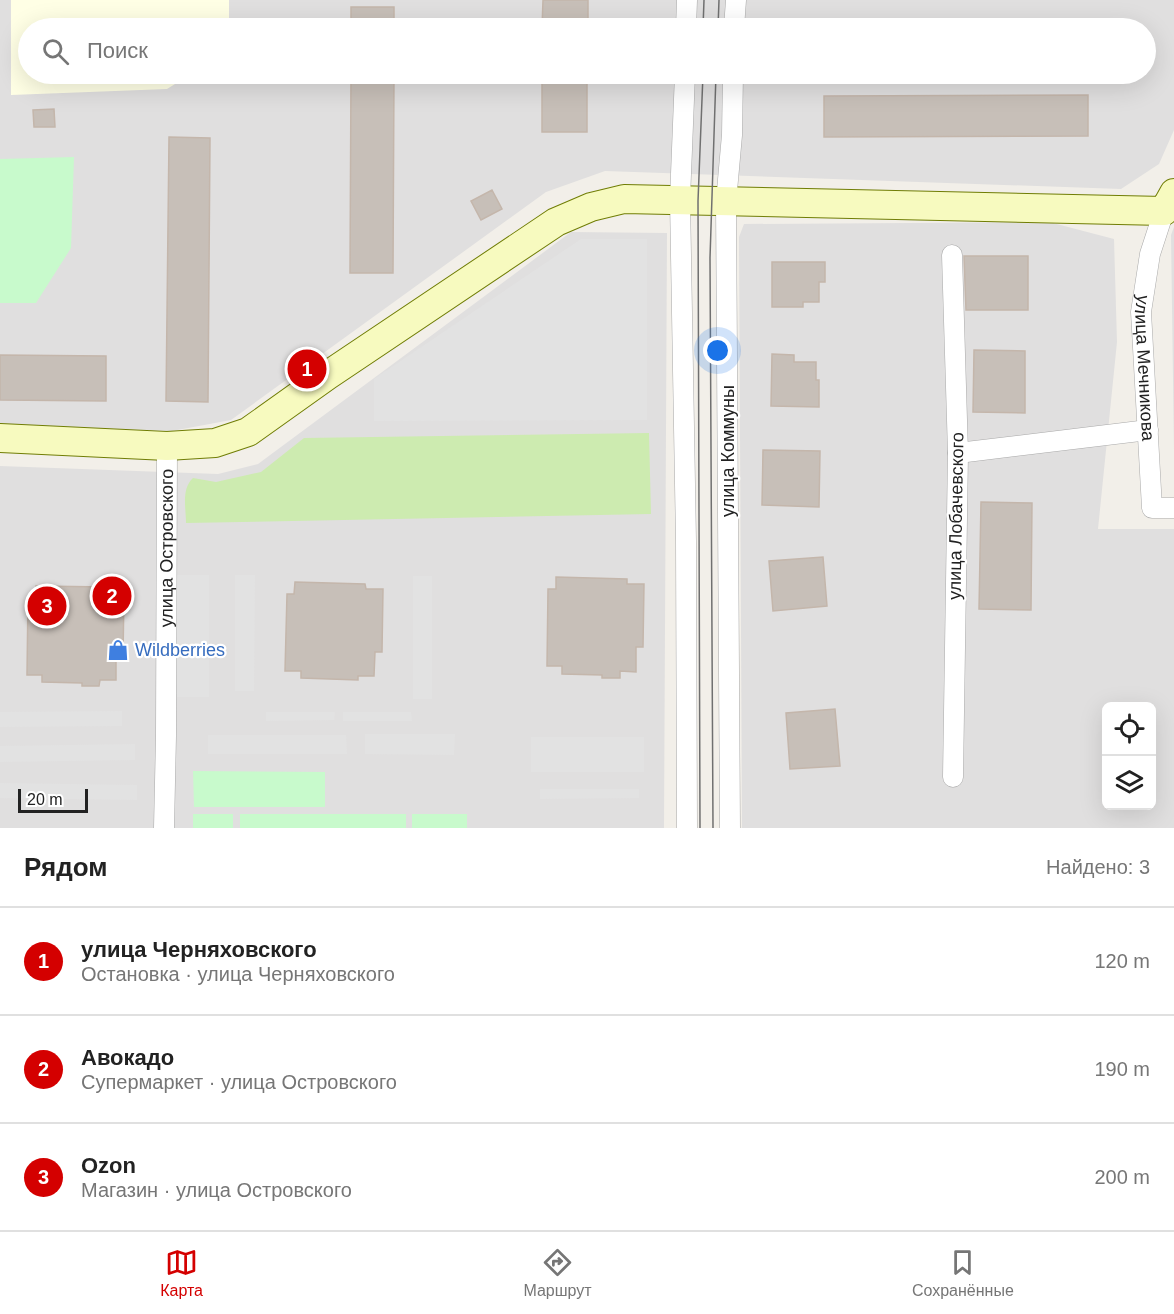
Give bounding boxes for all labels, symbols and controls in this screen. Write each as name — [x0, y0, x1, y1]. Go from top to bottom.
search box — [18, 18, 1156, 84]
icon: search — [39, 35, 72, 68]
text: Поиск — [87, 38, 148, 63]
street label: улица Мечникова — [1131, 294, 1158, 442]
your location — [703, 336, 732, 365]
pin: 1 — [288, 346, 326, 392]
street label: улица Коммуны — [718, 385, 738, 517]
street label: улица Лобачевского — [945, 432, 967, 600]
street label: улица Островского — [156, 469, 177, 627]
pin: 2 — [92, 574, 132, 618]
pin: 3 — [28, 584, 66, 628]
shop icon: Wildberries — [106, 638, 130, 662]
place label: Wildberries — [135, 640, 225, 660]
map controls — [1102, 702, 1156, 810]
button: locate — [1102, 702, 1156, 756]
button: layers — [1102, 756, 1156, 810]
scale bar — [18, 786, 88, 814]
text: 20 m — [27, 791, 63, 808]
text: Рядом — [24, 852, 107, 882]
text: Найдено: 3 — [1046, 856, 1150, 878]
text: улица Черняховского — [81, 937, 317, 962]
text: 1 — [38, 950, 49, 972]
text: 120 m — [1094, 950, 1150, 972]
text: Остановка · улица Черняховского — [81, 963, 395, 985]
text: Авокадо — [81, 1045, 174, 1070]
text: 2 — [38, 1058, 49, 1080]
text: 190 m — [1094, 1058, 1150, 1080]
text: Супермаркет · улица Островского — [81, 1071, 397, 1093]
text: Ozon — [81, 1153, 136, 1178]
text: 3 — [38, 1166, 49, 1188]
text: 200 m — [1094, 1166, 1150, 1188]
text: Магазин · улица Островского — [81, 1179, 352, 1201]
tab: Карта — [160, 1246, 203, 1300]
tab: Маршрут — [523, 1246, 592, 1300]
tab: Сохранённые — [912, 1246, 1014, 1300]

